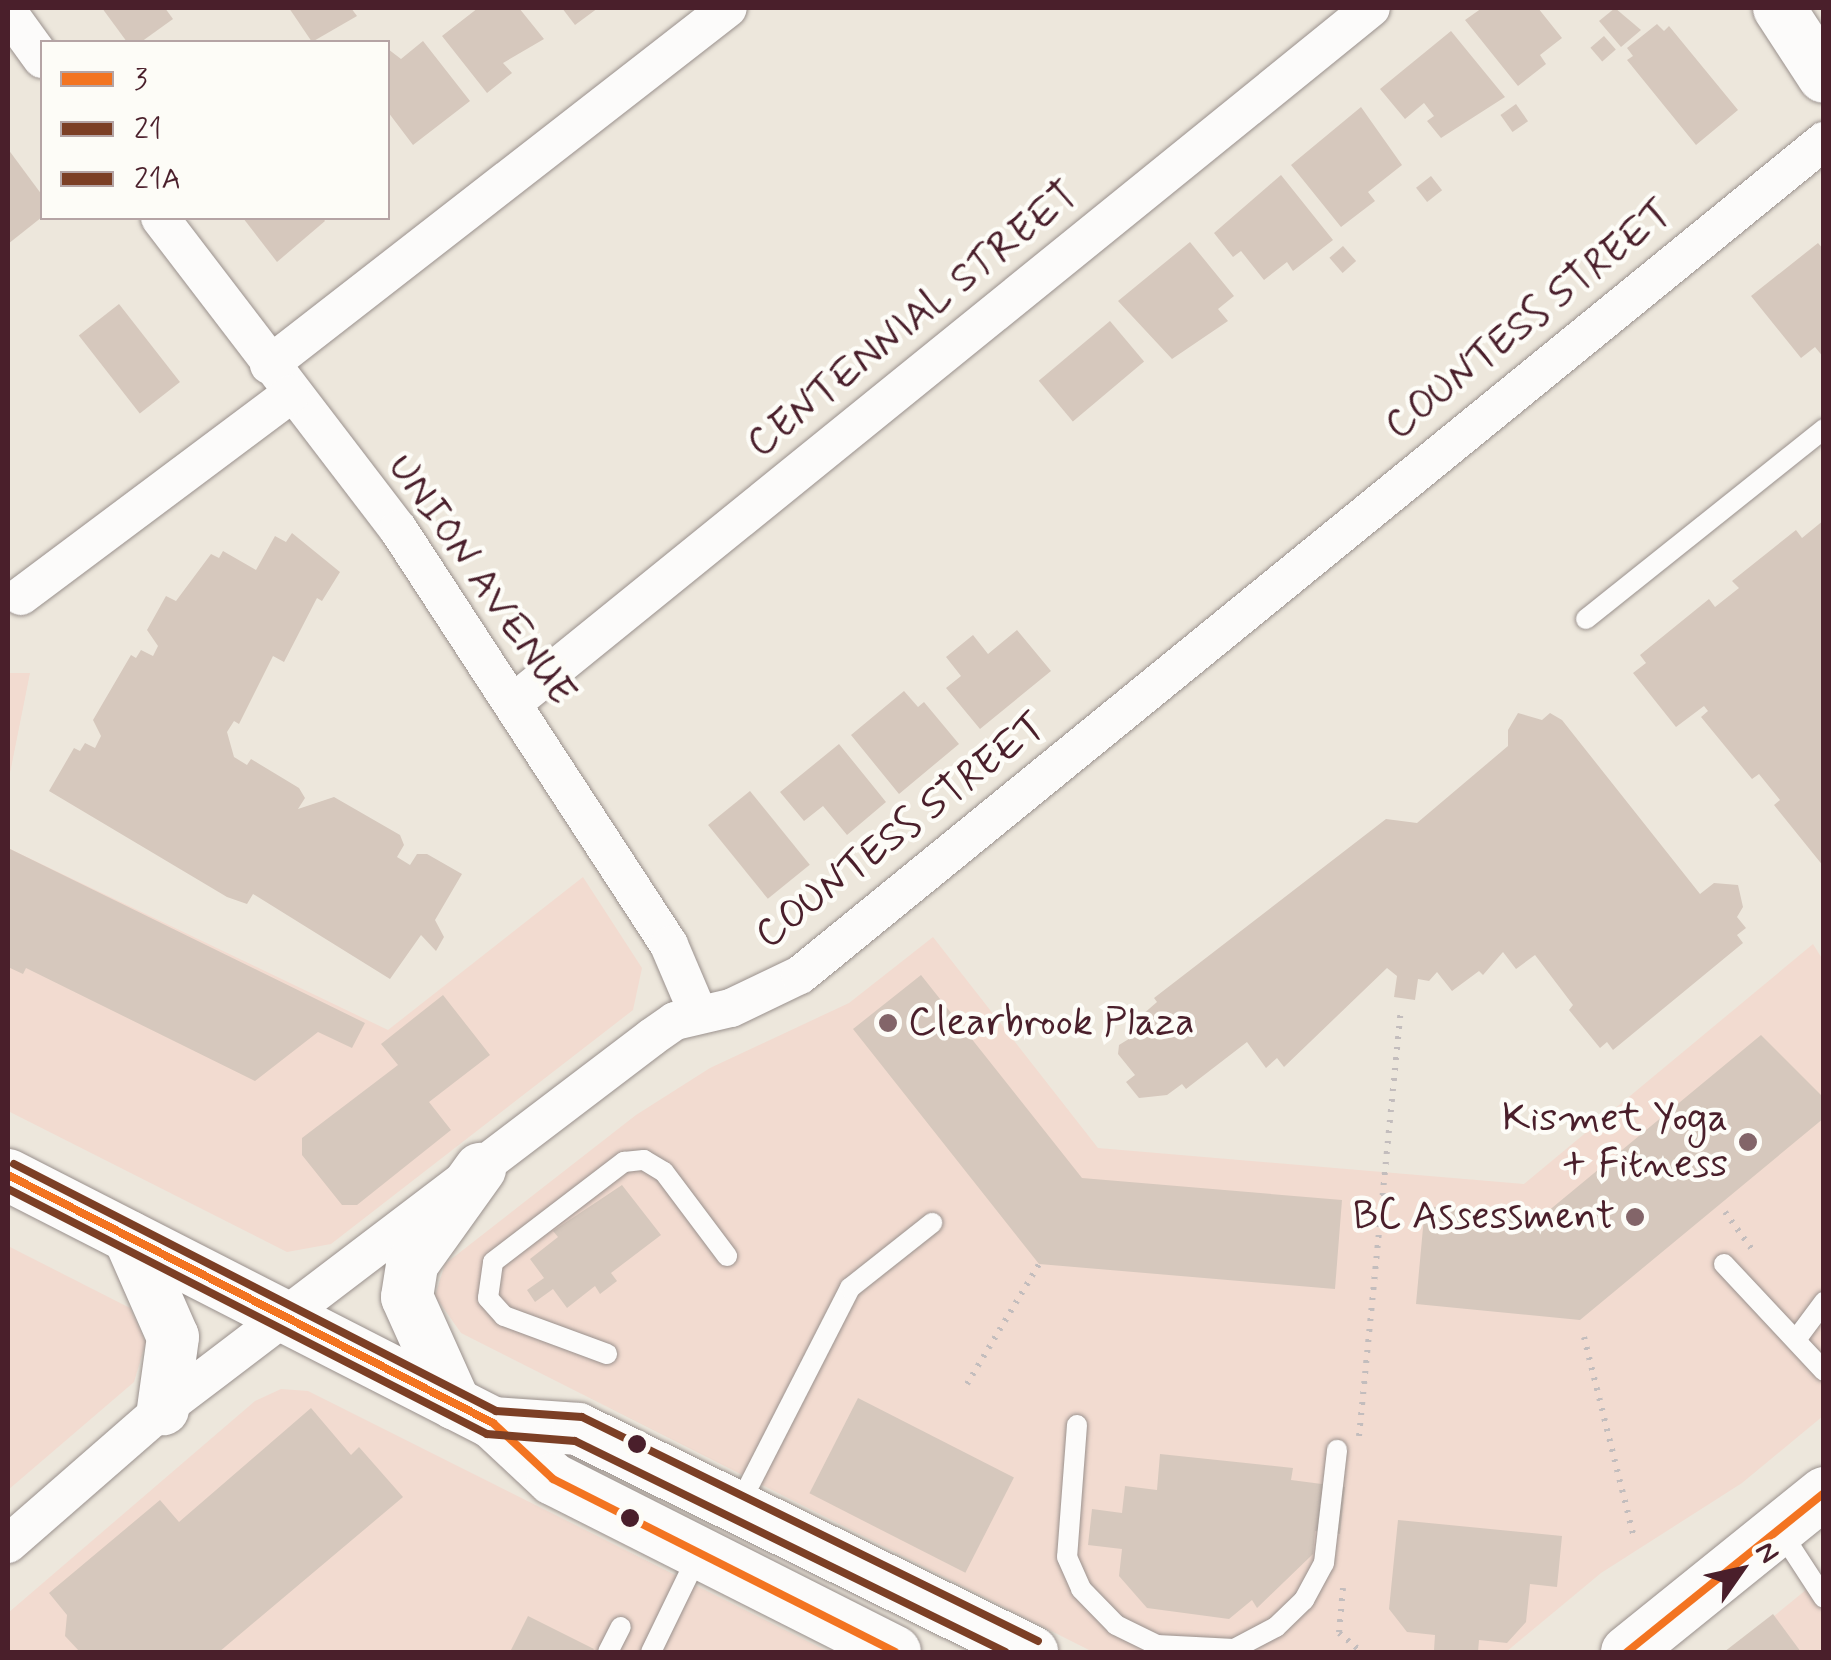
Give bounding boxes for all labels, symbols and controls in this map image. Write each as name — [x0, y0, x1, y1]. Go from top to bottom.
legend — [40, 40, 390, 220]
text: 3 — [134, 60, 148, 99]
text: 21 — [134, 110, 162, 149]
text: 21A — [134, 160, 181, 199]
street label: CENTENNIAL STREET — [738, 172, 1088, 468]
street label: COUNTESS STREET — [1374, 188, 1684, 452]
street label: UNION AVENUE — [377, 446, 585, 714]
street label: COUNTESS STREET — [744, 701, 1058, 961]
place label: Clearbrook Plaza — [908, 999, 1198, 1047]
marker: Clearbrook Plaza — [877, 1012, 899, 1034]
place label: Kismet Yoga + Fitness — [1498, 1095, 1728, 1189]
marker: Kismet Yoga + Fitness — [1737, 1131, 1759, 1153]
place label: BC Assessment — [1332, 1193, 1615, 1241]
marker: BC Assessment — [1624, 1206, 1646, 1228]
unlabelled marker — [627, 1434, 647, 1454]
unlabelled marker — [620, 1508, 640, 1528]
north arrow — [1691, 1520, 1791, 1620]
text: N — [1746, 1535, 1787, 1571]

